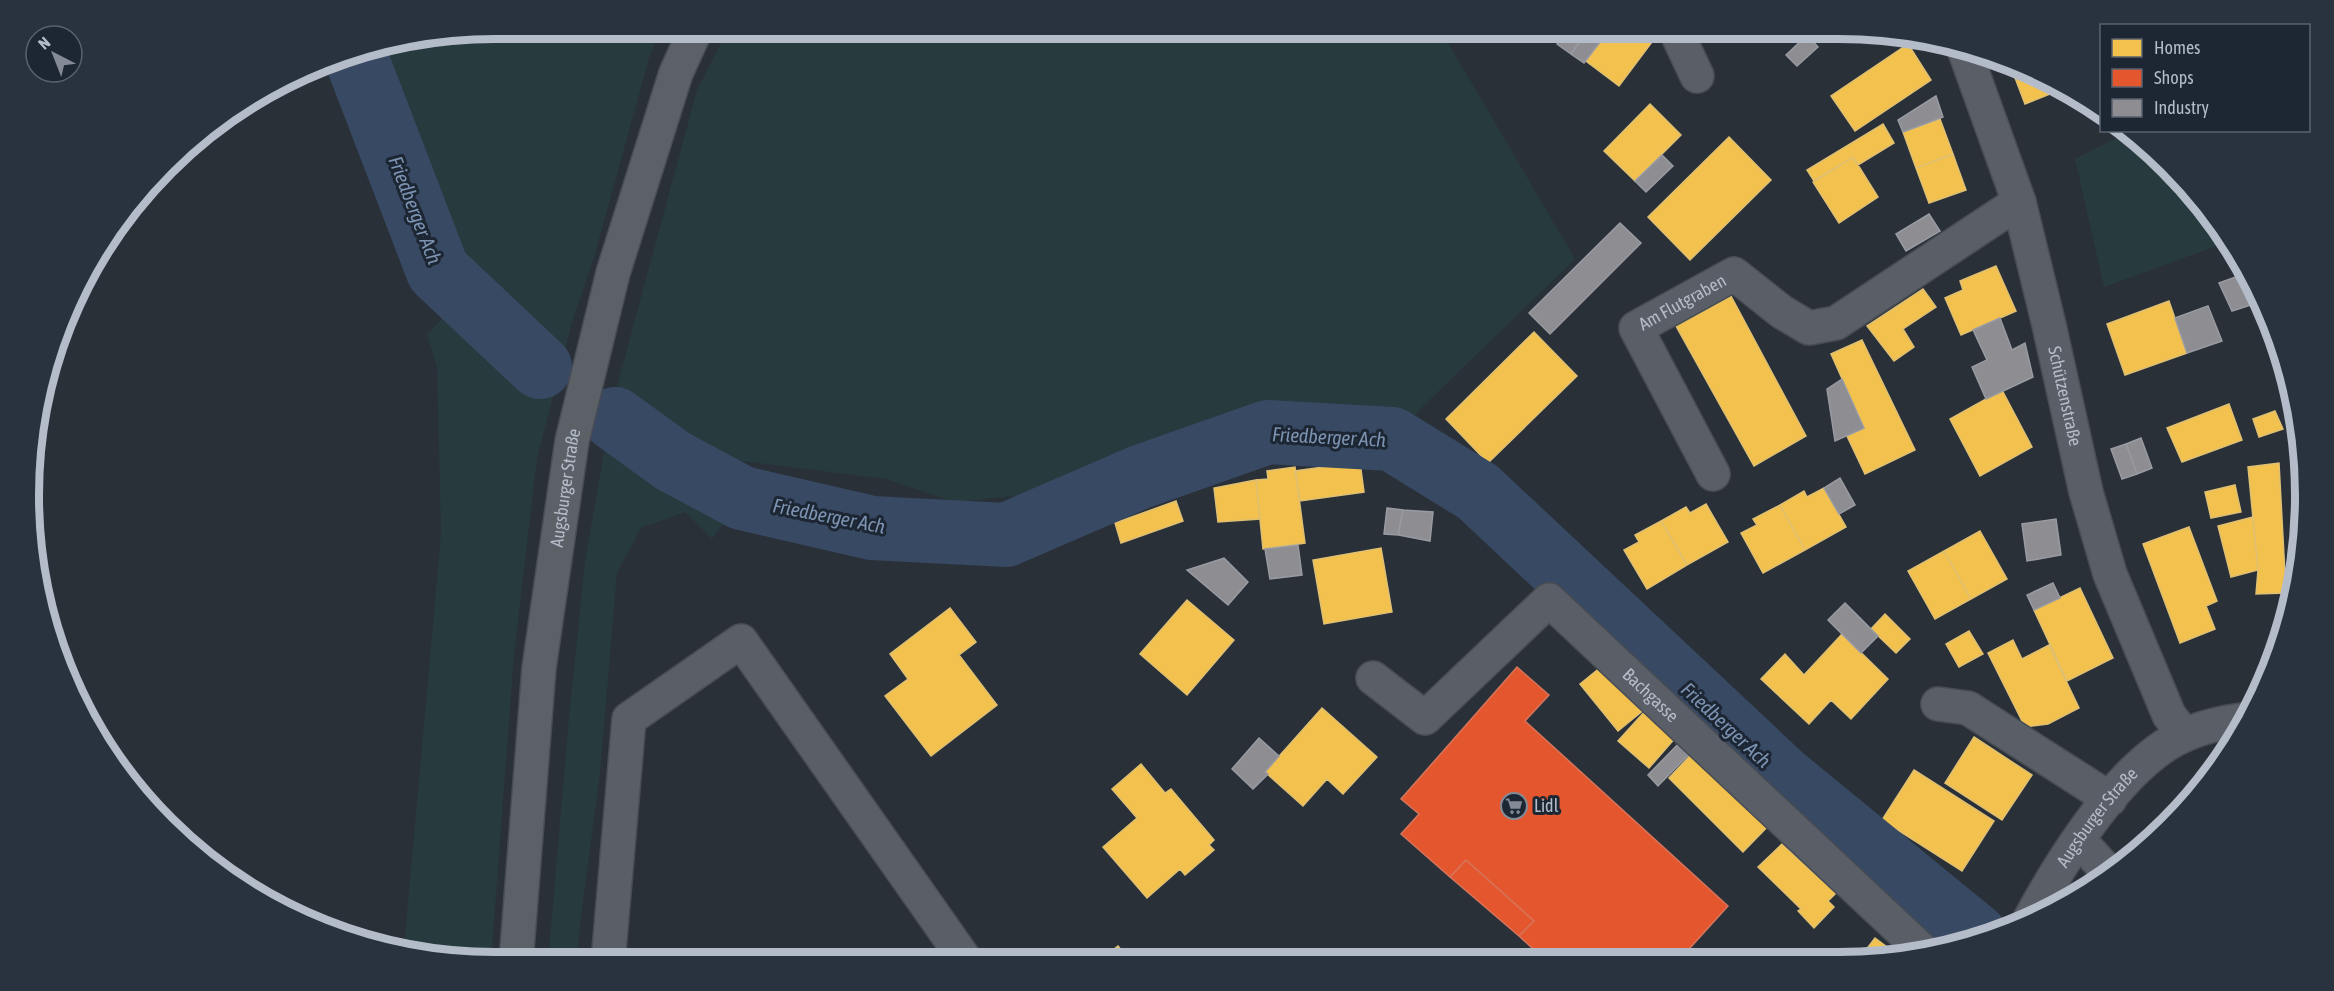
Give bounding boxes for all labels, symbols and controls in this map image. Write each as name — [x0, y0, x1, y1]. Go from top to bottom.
north arrow — [24, 24, 84, 84]
legend — [2100, 24, 2310, 132]
text: N — [34, 33, 53, 53]
text: Homes — [2154, 37, 2200, 58]
text: Shops — [2154, 67, 2194, 88]
text: Industry — [2154, 97, 2209, 118]
water label: Friedberger Ach — [384, 153, 447, 267]
street label: Am Flutgraben — [1635, 269, 1730, 335]
street label: Schützenstraße — [2044, 344, 2086, 448]
water label: Friedberger Ach — [1272, 422, 1387, 451]
street label: Augsburger Straße — [546, 426, 585, 548]
water label: Friedberger Ach — [771, 493, 887, 538]
street label: Bachgasse — [1619, 664, 1683, 726]
water label: Friedberger Ach — [1677, 677, 1776, 772]
street label: Augsburger Straße — [2052, 763, 2142, 871]
supermarket icon: Lidl — [1499, 791, 1529, 821]
place label: Lidl — [1534, 795, 1559, 816]

